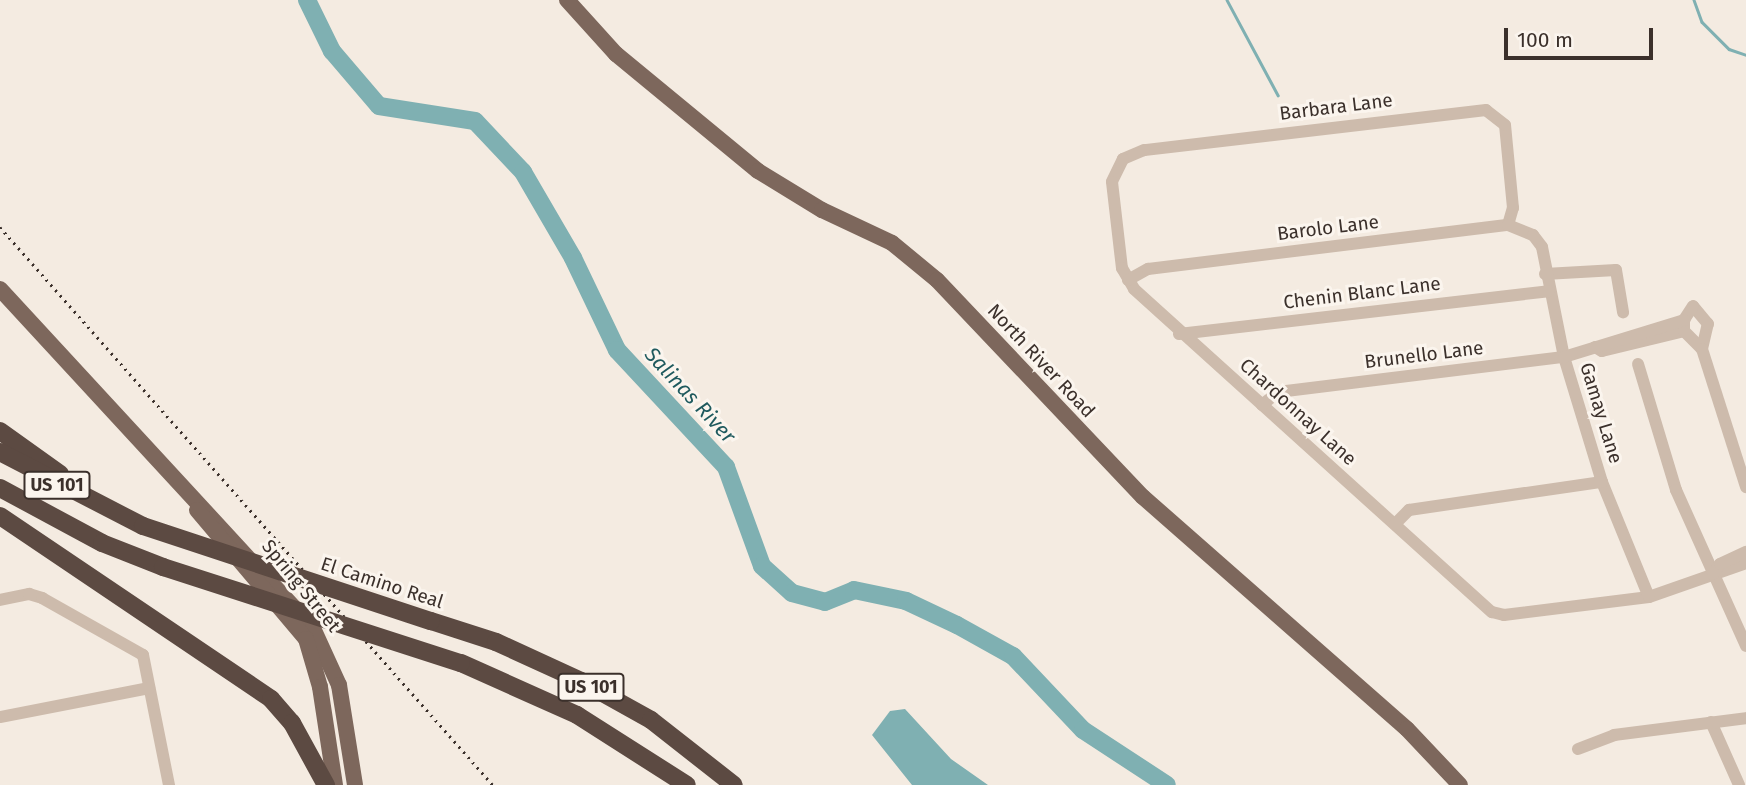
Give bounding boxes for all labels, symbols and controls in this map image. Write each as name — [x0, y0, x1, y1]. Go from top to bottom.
scale bar — [1508, 14, 1657, 58]
text: 100 m — [1517, 27, 1573, 53]
street label: Barbara Lane — [1278, 89, 1394, 125]
street label: Barolo Lane — [1276, 210, 1380, 246]
street label: Chenin Blanc Lane — [1282, 272, 1442, 314]
street label: North River Road — [983, 299, 1099, 423]
street label: Brunello Lane — [1363, 336, 1485, 374]
water label: Salinas River — [639, 342, 741, 448]
street label: Chardonnay Lane — [1235, 354, 1361, 470]
street label: Gamay Lane — [1575, 360, 1627, 466]
road number: US 101 — [22, 471, 92, 500]
street label: Spring Street — [257, 535, 345, 637]
street label: El Camino Real — [318, 552, 446, 614]
road number: US 101 — [556, 672, 626, 702]

